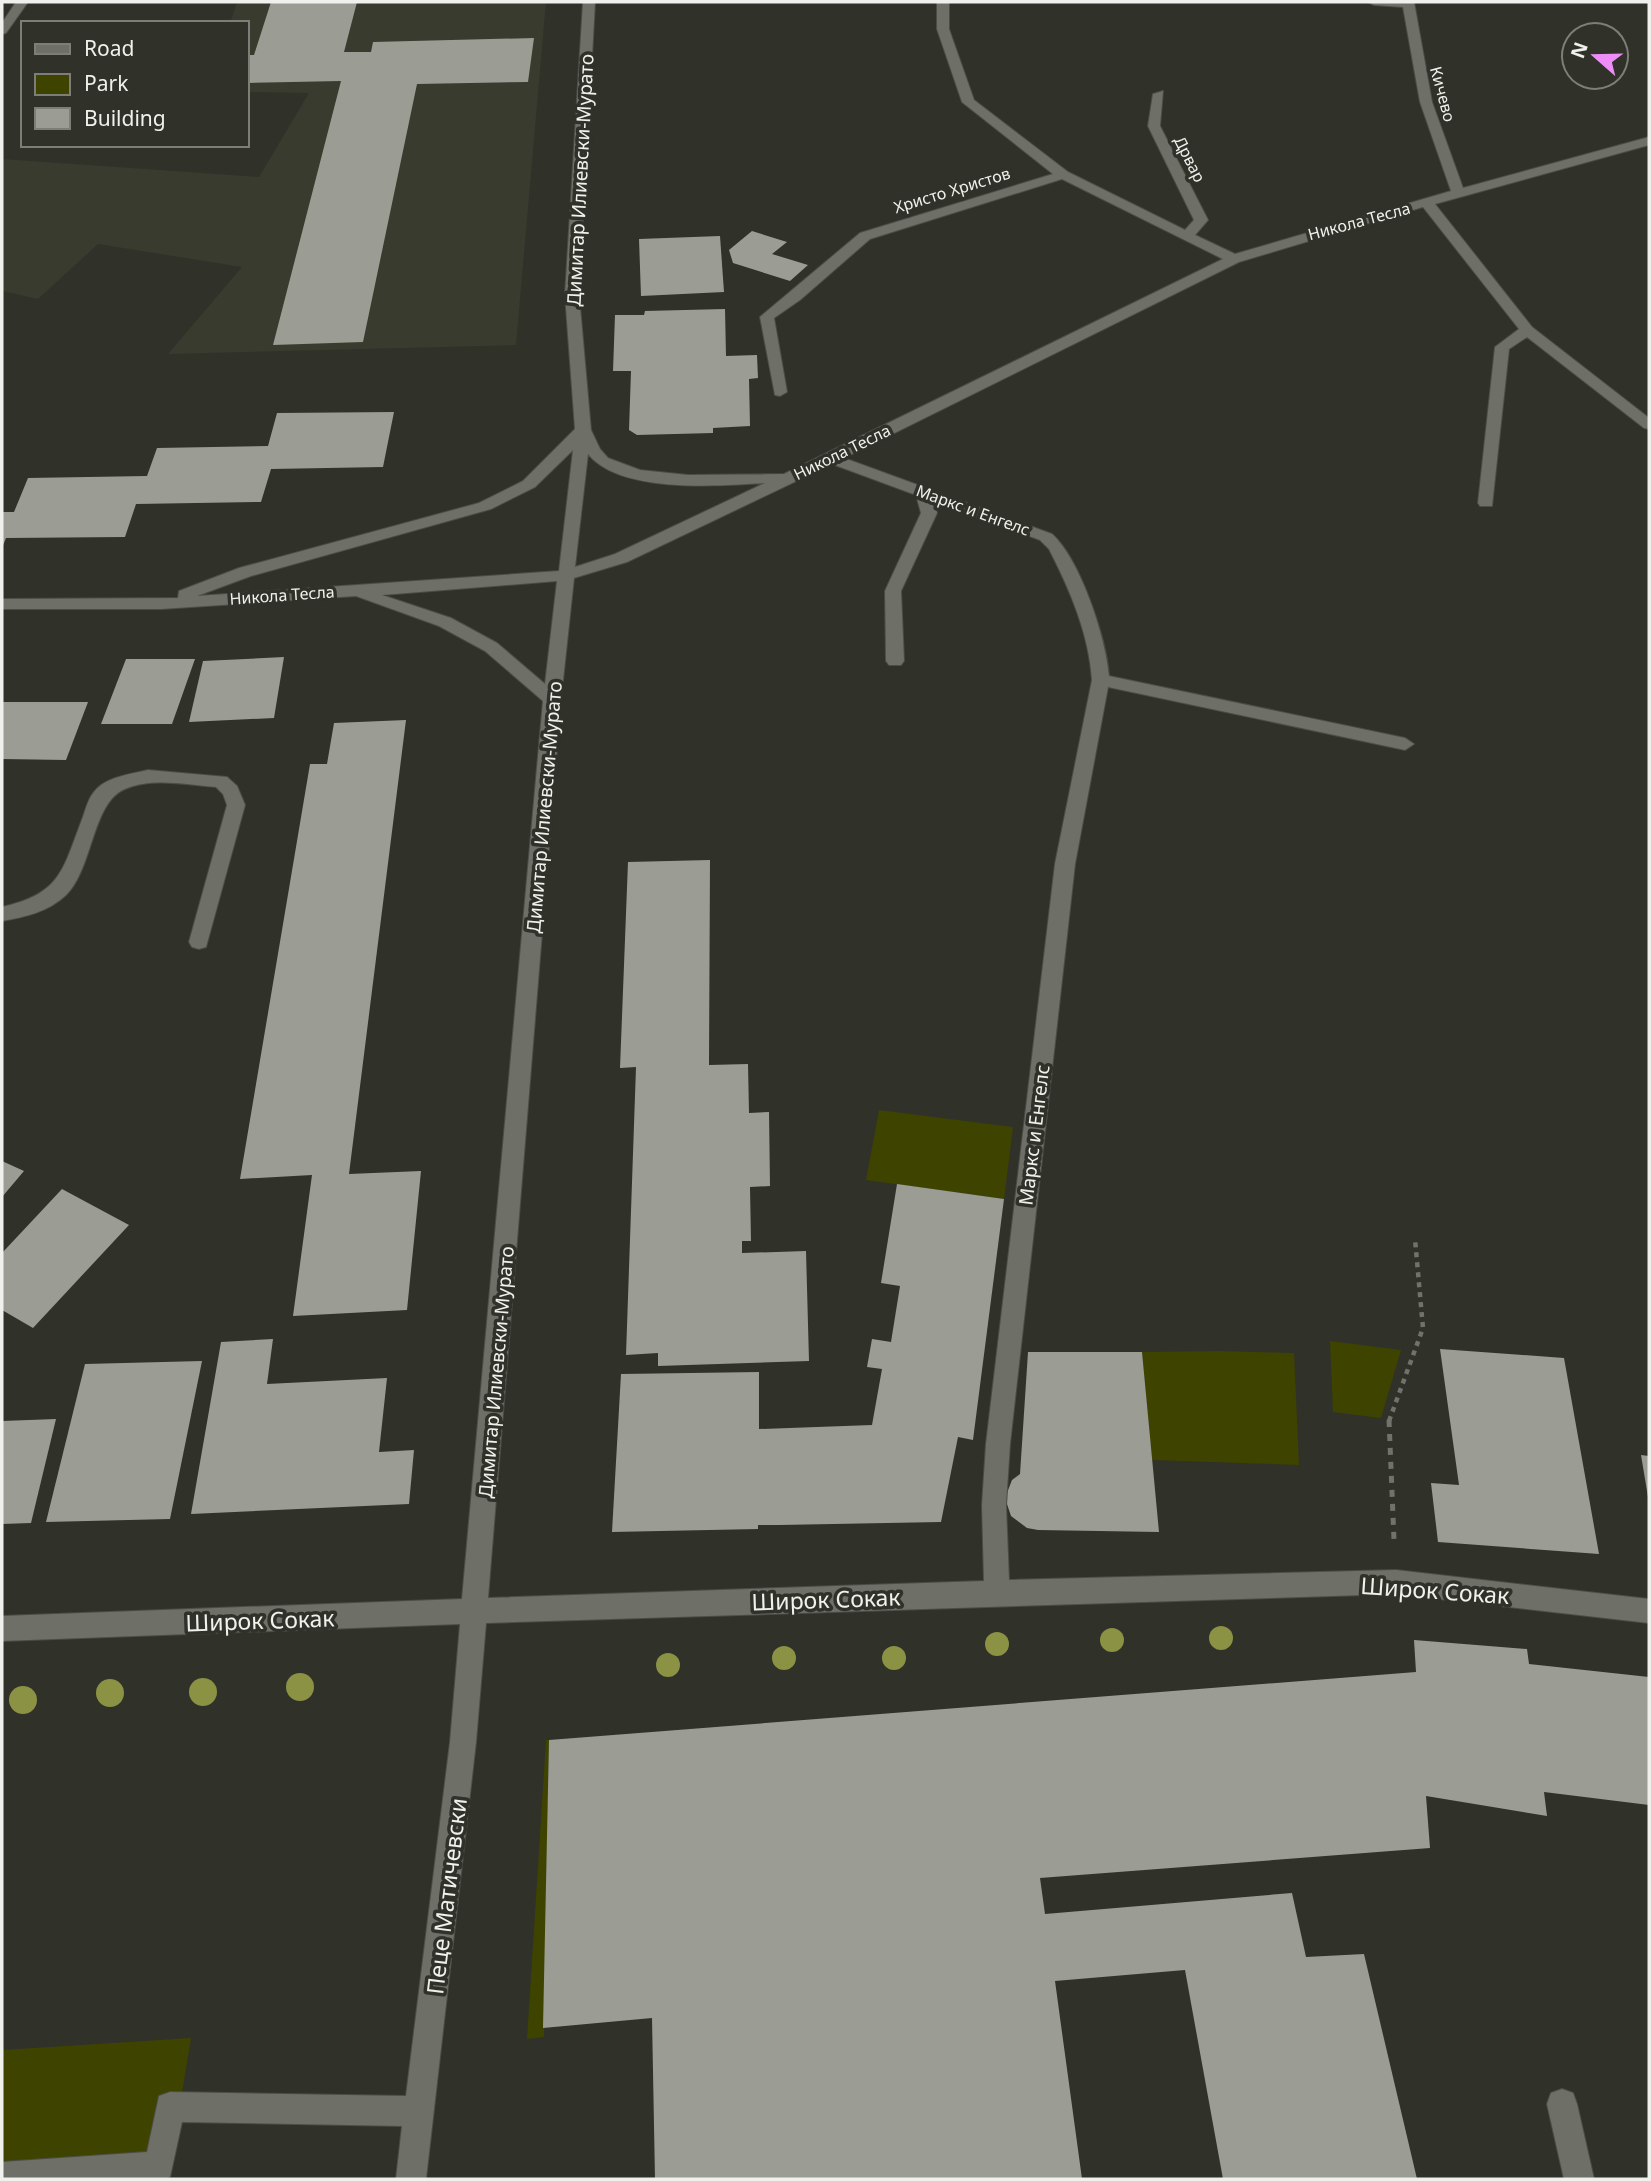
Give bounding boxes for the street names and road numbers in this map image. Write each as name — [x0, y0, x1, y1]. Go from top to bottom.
street label: Димитар Илиевски-Мурато — [560, 53, 600, 307]
street label: Кичево — [1425, 64, 1461, 124]
street label: Дрвар — [1169, 132, 1211, 186]
street label: Христо Христов — [891, 162, 1013, 218]
street label: Никола Тесла — [1305, 197, 1413, 245]
street label: Никола Тесла — [790, 419, 894, 485]
street label: Маркс и Енгелс — [913, 479, 1033, 541]
street label: Никола Тесла — [229, 580, 335, 610]
street label: Димитар Илиевски-Мурато — [520, 680, 568, 934]
street label: Маркс и Енгелс — [1012, 1063, 1056, 1207]
street label: Димитар Илиевски-Мурато — [472, 1245, 520, 1499]
street label: Широк Сокак — [1360, 1569, 1511, 1611]
street label: Широк Сокак — [751, 1580, 902, 1618]
street label: Широк Сокак — [185, 1601, 336, 1639]
street label: Пеце Матичевски — [418, 1796, 474, 1996]

